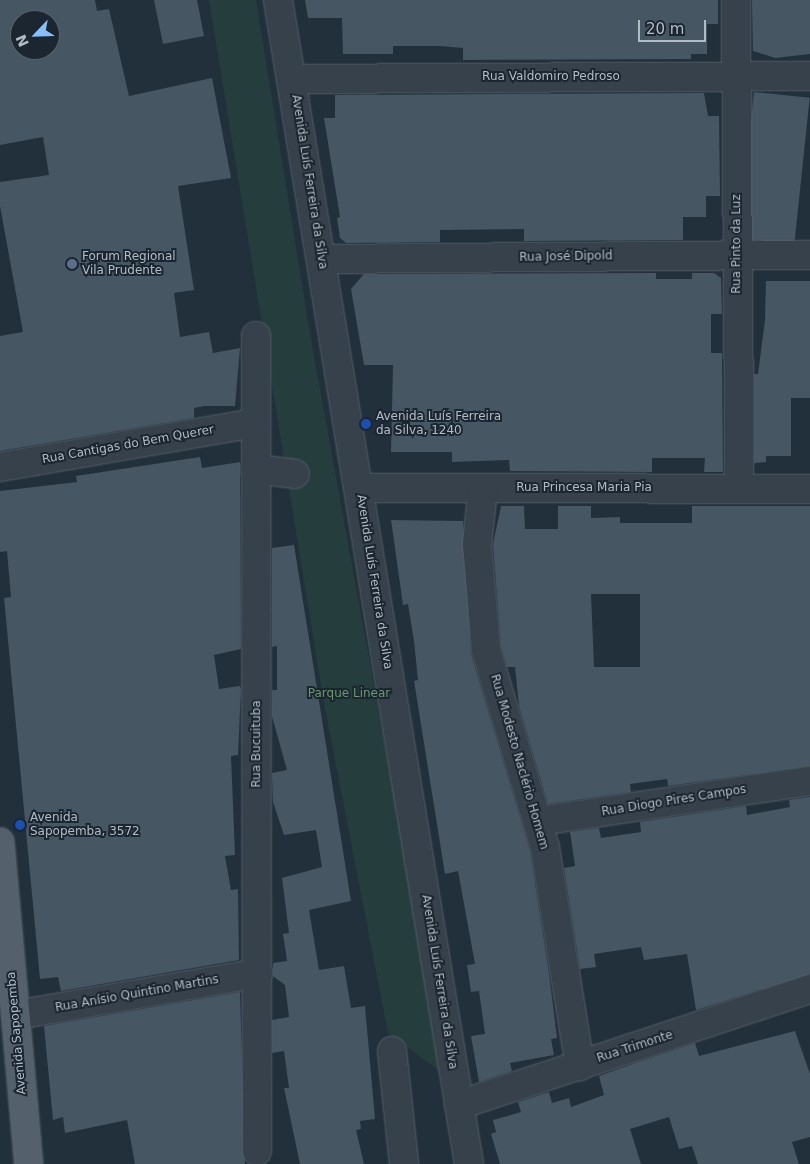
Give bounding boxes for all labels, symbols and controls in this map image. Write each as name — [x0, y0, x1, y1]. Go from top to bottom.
north arrow — [10, 10, 60, 60]
scale bar — [640, 10, 708, 42]
text: 20 m — [646, 20, 684, 38]
text: N — [13, 32, 32, 49]
street label: Rua Valdomiro Pedroso — [482, 70, 620, 84]
street label: Avenida Luís Ferreira da Silva — [288, 94, 330, 270]
street label: Rua Pinto da Luz — [730, 194, 744, 294]
street label: Rua José Dipold — [519, 249, 613, 265]
place label: Forum Regional Vila Prudente — [82, 250, 176, 278]
marker: Forum Regional Vila Prudente — [66, 258, 78, 270]
place label: Avenida Luís Ferreira da Silva, 1240 — [376, 410, 501, 438]
marker: Avenida Luís Ferreira da Silva, 1240 — [360, 418, 372, 430]
street label: Rua Cantigas do Bem Querer — [41, 423, 215, 467]
street label: Rua Princesa Maria Pia — [516, 481, 652, 495]
street label: Avenida Luís Ferreira da Silva — [353, 494, 395, 670]
street label: Rua Modesto Naclério Homem — [487, 673, 551, 851]
park label: Parque Linear — [308, 687, 390, 701]
street label: Rua Bucuituba — [250, 700, 264, 788]
street label: Rua Diogo Pires Campos — [601, 782, 747, 820]
place label: Avenida Sapopemba, 3572 — [30, 811, 140, 839]
marker: Avenida Sapopemba, 3572 — [14, 819, 26, 831]
street label: Avenida Luís Ferreira da Silva — [418, 894, 460, 1070]
street label: Avenida Sapopemba — [4, 971, 30, 1095]
street label: Rua Anísio Quintino Martins — [54, 973, 220, 1015]
street label: Rua Trimonte — [595, 1028, 675, 1066]

